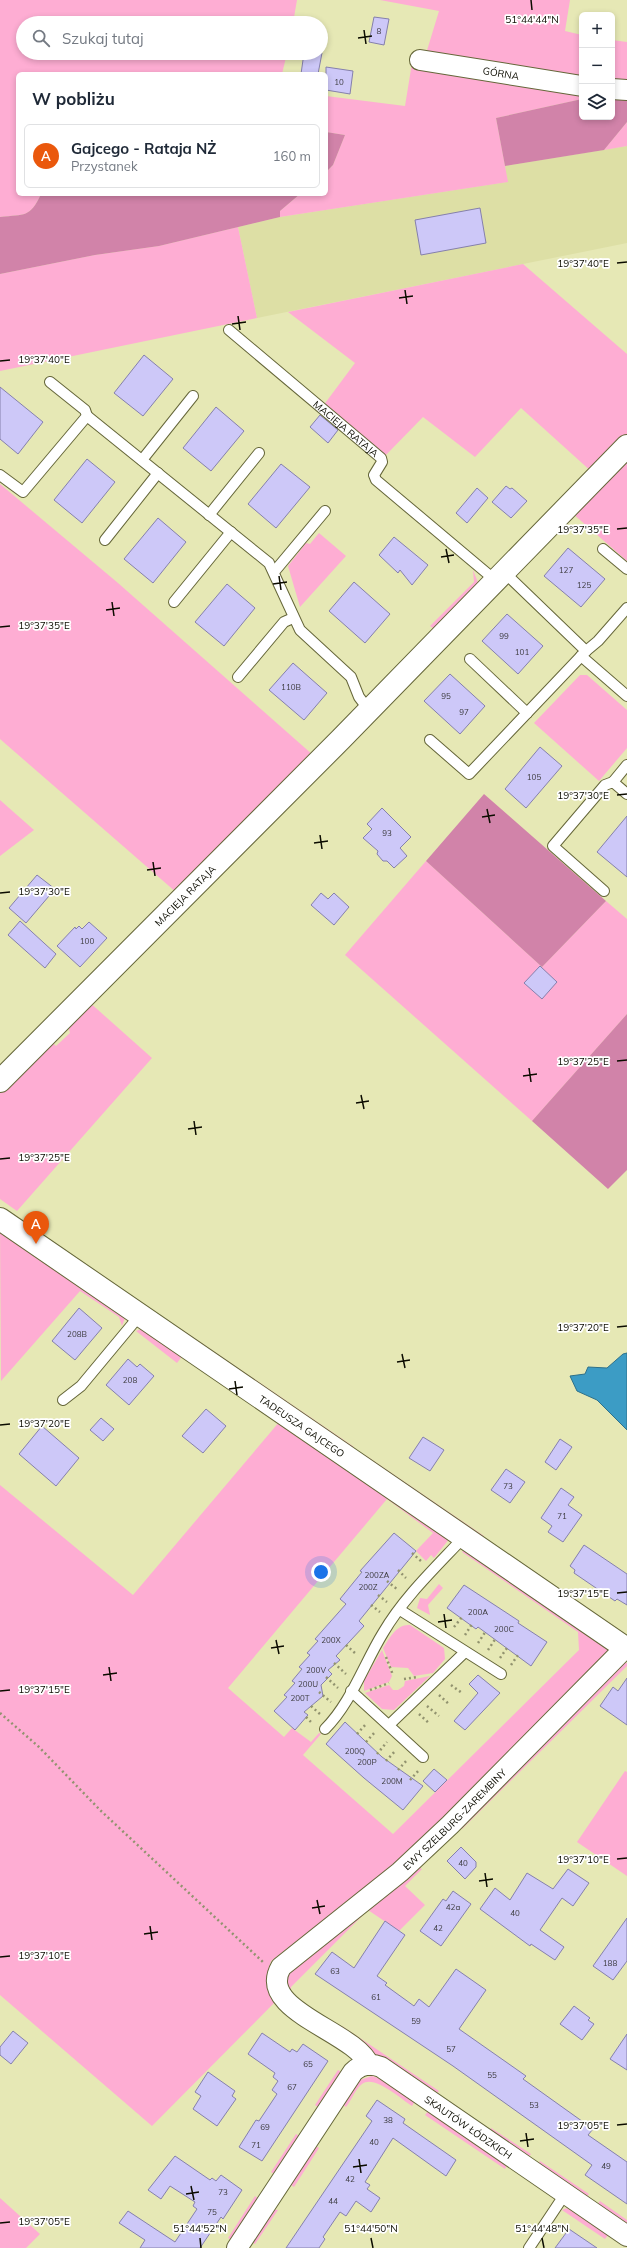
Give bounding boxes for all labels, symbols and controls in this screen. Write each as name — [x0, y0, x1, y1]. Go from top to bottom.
map controls — [579, 12, 615, 120]
button: + — [579, 12, 615, 48]
text: 51°44'44"N — [505, 13, 559, 26]
search box — [16, 16, 328, 60]
house number: 8 — [377, 26, 382, 36]
icon: search — [30, 27, 52, 49]
text: Szukaj tutaj — [62, 29, 144, 48]
button: − — [579, 48, 615, 84]
street label: GÓRNA — [482, 64, 521, 83]
house number: 10 — [334, 77, 344, 87]
button: layers — [579, 84, 615, 120]
text: W pobliżu — [32, 88, 115, 109]
text: Gajcego - Rataja NŻ — [71, 139, 216, 158]
text: A — [41, 148, 51, 164]
text: 160 m — [273, 148, 311, 164]
text: Przystanek — [71, 158, 138, 174]
text: 19°37'40"E — [557, 257, 609, 270]
text: 19°37'40"E — [18, 353, 70, 366]
street label: MACIEJA RATAJA — [310, 398, 382, 461]
text: 19°37'35"E — [557, 523, 609, 536]
house number: 127 — [559, 565, 573, 575]
house number: 125 — [577, 580, 591, 590]
text: 19°37'35"E — [18, 619, 70, 632]
house number: 99 — [499, 631, 509, 641]
house number: 101 — [515, 647, 529, 657]
house number: 110B — [281, 682, 301, 692]
house number: 95 — [441, 691, 451, 701]
house number: 97 — [459, 707, 469, 717]
house number: 105 — [527, 772, 541, 782]
text: 19°37'30"E — [557, 789, 609, 802]
house number: 93 — [382, 828, 392, 838]
street label: MACIEJA RATAJA — [152, 862, 219, 929]
text: 19°37'30"E — [18, 885, 70, 898]
house number: 100 — [80, 936, 94, 946]
text: 19°37'25"E — [557, 1055, 609, 1068]
text: 19°37'25"E — [18, 1151, 70, 1164]
pin: A — [23, 1211, 49, 1244]
text: 19°37'20"E — [557, 1321, 609, 1334]
house number: 208B — [67, 1329, 87, 1339]
house number: 208 — [123, 1375, 137, 1385]
street label: TADEUSZA GAJCEGO — [256, 1392, 347, 1461]
text: 19°37'20"E — [18, 1417, 70, 1430]
house number: 73 — [503, 1481, 513, 1491]
house number: 71 — [557, 1511, 567, 1521]
your location — [311, 1562, 331, 1582]
house number: 200ZA — [365, 1570, 390, 1580]
house number: 200Z — [358, 1582, 378, 1592]
text: 19°37'15"E — [557, 1587, 609, 1600]
house number: 200A — [468, 1607, 488, 1617]
house number: 200C — [494, 1624, 514, 1634]
house number: 200X — [321, 1635, 342, 1645]
house number: 200V — [306, 1665, 326, 1675]
house number: 200U — [298, 1679, 318, 1689]
text: 19°37'15"E — [18, 1683, 70, 1696]
house number: 200T — [290, 1693, 310, 1703]
house number: 200Q — [345, 1746, 365, 1756]
house number: 200P — [357, 1757, 377, 1767]
street label: EWY SZELBURG-ZAREMBINY — [400, 1765, 510, 1873]
house number: 200M — [381, 1776, 403, 1786]
text: 19°37'10"E — [557, 1853, 609, 1866]
house number: 40 — [458, 1858, 468, 1868]
house number: 42a — [446, 1902, 460, 1912]
house number: 40 — [510, 1908, 520, 1918]
house number: 42 — [433, 1923, 443, 1933]
text: 19°37'10"E — [18, 1949, 70, 1962]
house number: 188 — [603, 1958, 617, 1968]
house number: 63 — [330, 1966, 340, 1976]
house number: 61 — [371, 1992, 381, 2002]
house number: 59 — [411, 2016, 421, 2026]
house number: 57 — [446, 2044, 456, 2054]
house number: 65 — [303, 2059, 313, 2069]
house number: 55 — [487, 2070, 497, 2080]
house number: 67 — [287, 2082, 297, 2092]
street label: SKAUTÓW ŁÓDZKICH — [422, 2093, 514, 2162]
house number: 53 — [529, 2100, 539, 2110]
house number: 38 — [383, 2115, 393, 2125]
text: 19°37'05"E — [557, 2119, 609, 2132]
house number: 69 — [260, 2122, 270, 2132]
house number: 40 — [369, 2137, 379, 2147]
house number: 71 — [251, 2140, 261, 2150]
house number: 49 — [601, 2161, 611, 2171]
house number: 42 — [345, 2174, 355, 2184]
house number: 73 — [218, 2187, 228, 2197]
house number: 44 — [328, 2196, 338, 2206]
house number: 75 — [207, 2207, 217, 2217]
text: 19°37'05"E — [18, 2215, 70, 2228]
text: 51°44'52"N — [173, 2222, 227, 2235]
text: 51°44'50"N — [344, 2222, 398, 2235]
text: 51°44'48"N — [515, 2222, 569, 2235]

